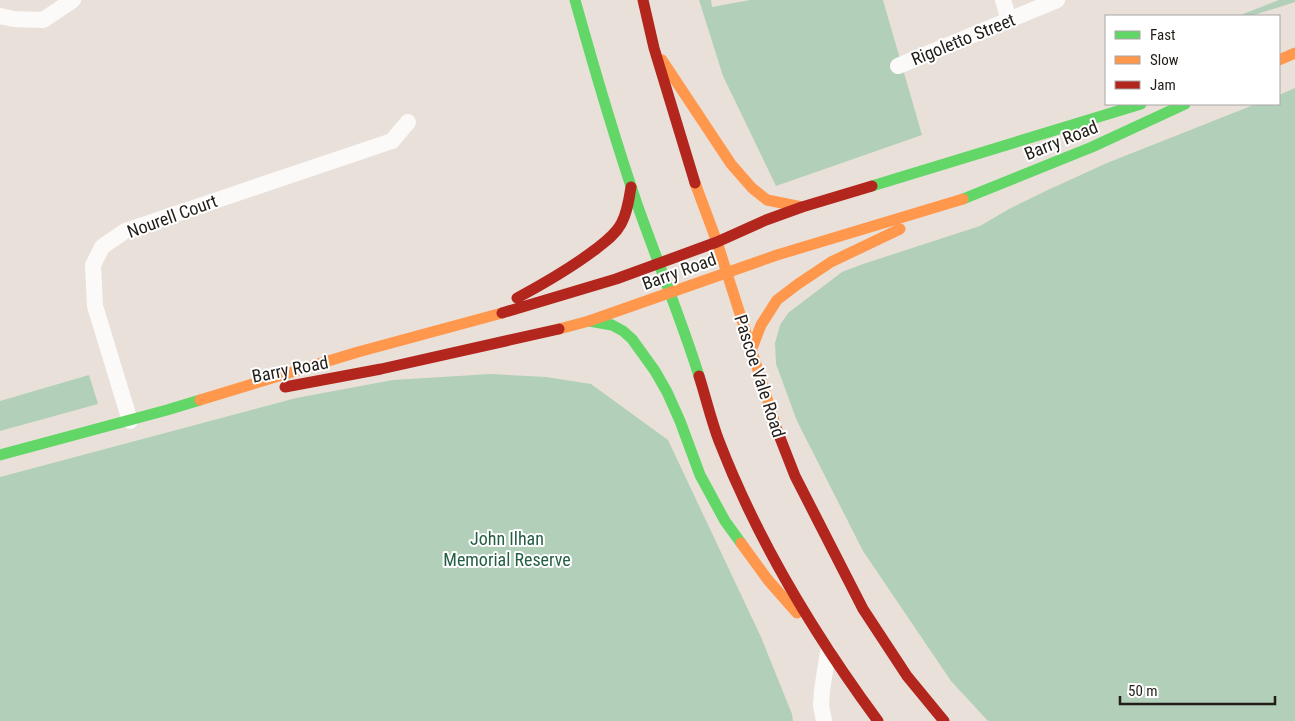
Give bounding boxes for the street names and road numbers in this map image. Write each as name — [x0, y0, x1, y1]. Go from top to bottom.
street label: Rigoletto Street — [908, 9, 1018, 69]
street label: Barry Road — [1021, 116, 1101, 164]
street label: Nourell Court — [124, 190, 220, 242]
street label: Barry Road — [639, 248, 719, 294]
street label: Pascoe Vale Road — [730, 312, 790, 440]
street label: Barry Road — [250, 351, 330, 387]

